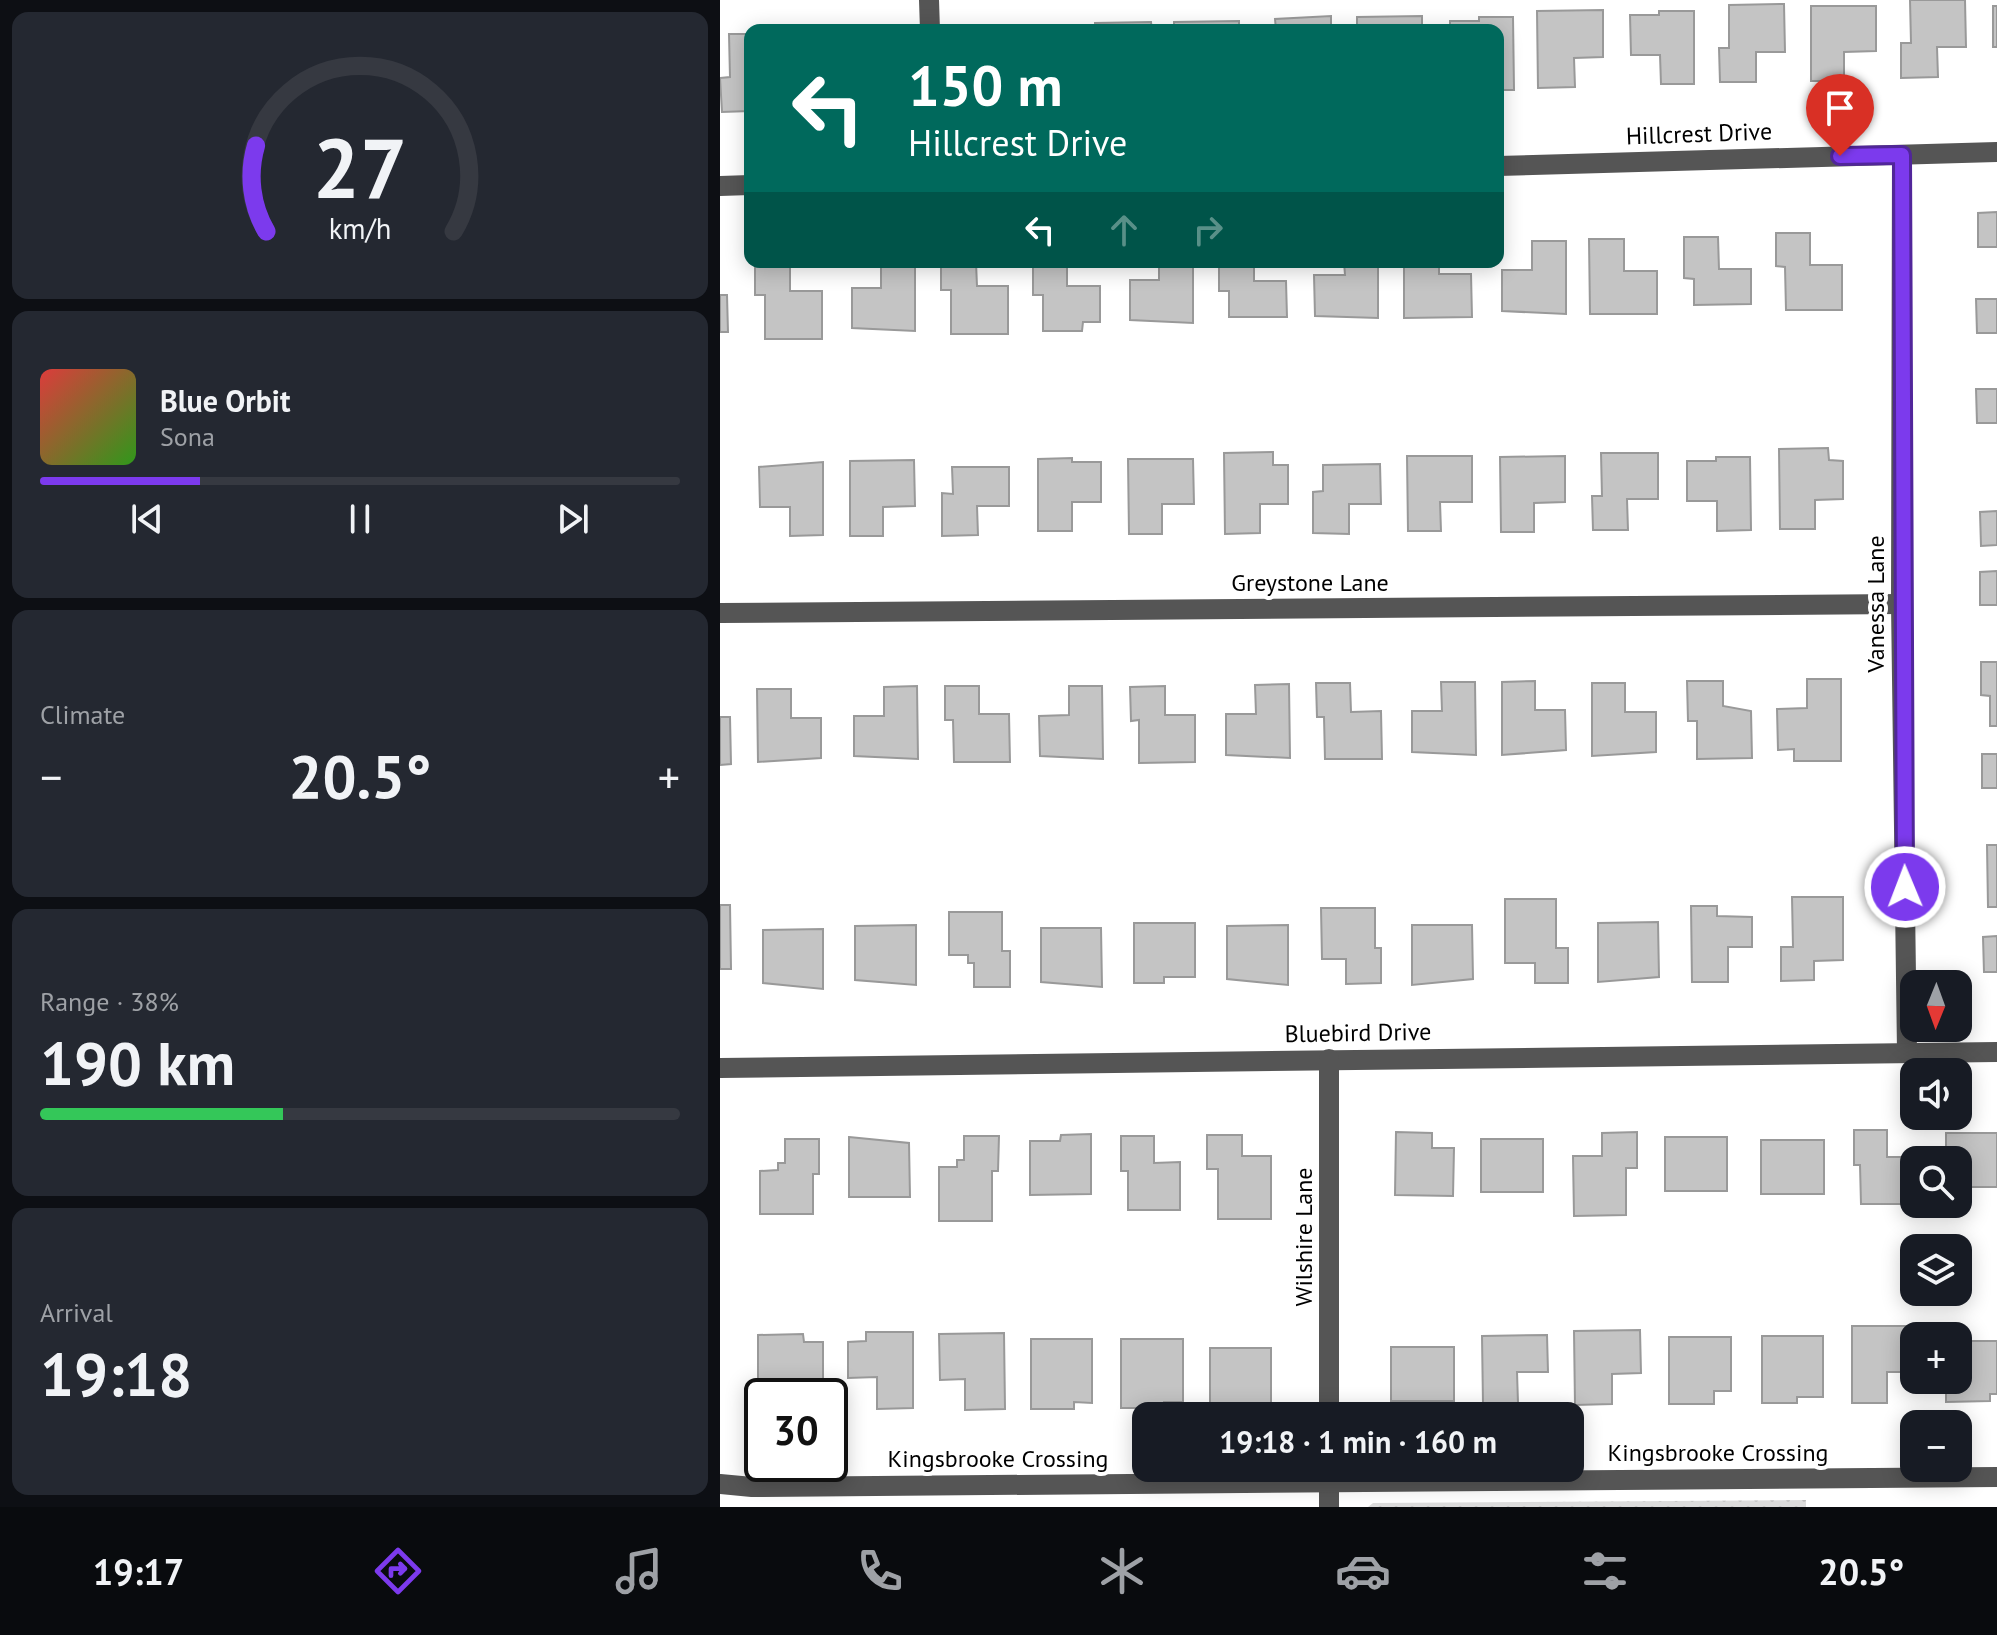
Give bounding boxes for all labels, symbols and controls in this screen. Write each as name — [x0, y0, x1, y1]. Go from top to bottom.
text: 150 m — [908, 49, 1063, 121]
icon: left — [776, 56, 880, 160]
pin — [1806, 74, 1874, 156]
icon: arrive — [1818, 86, 1862, 130]
text: 27 — [313, 112, 407, 220]
street label: Hillcrest Drive — [1625, 115, 1773, 152]
text: Hillcrest Drive — [908, 119, 1127, 166]
icon: left — [1018, 208, 1062, 252]
icon: ahead — [1102, 208, 1146, 252]
icon: right — [1186, 208, 1230, 252]
text: km/h — [329, 210, 391, 247]
text: Blue Orbit — [160, 381, 290, 420]
text: Sona — [160, 420, 215, 453]
icon: previous — [125, 497, 169, 541]
icon: pause — [338, 497, 382, 541]
icon: next — [551, 497, 595, 541]
street label: Vanessa Lane — [1860, 535, 1891, 674]
street label: Greystone Lane — [1231, 567, 1389, 598]
text: Climate — [40, 698, 125, 731]
text: 20.5° — [288, 737, 432, 815]
text: − — [40, 748, 62, 805]
text: + — [658, 748, 680, 805]
position arrow — [1863, 845, 1947, 929]
north arrow — [1900, 970, 1972, 1042]
map controls — [1900, 970, 1972, 1482]
text: Range · 38% — [40, 985, 179, 1018]
street label: Bluebird Drive — [1284, 1016, 1432, 1049]
text: 190 km — [40, 1024, 235, 1102]
button: sound — [1900, 1058, 1972, 1130]
button: search — [1900, 1146, 1972, 1218]
street label: Wilshire Lane — [1288, 1168, 1319, 1306]
button: layers — [1900, 1234, 1972, 1306]
text: Arrival — [40, 1296, 113, 1329]
button: + — [1900, 1322, 1972, 1394]
text: 19:18 — [40, 1335, 192, 1413]
speed limit sign: 30 — [744, 1378, 848, 1482]
button: − — [1900, 1410, 1972, 1482]
text: 19:18 · 1 min · 160 m — [1219, 1422, 1497, 1461]
street label: Kingsbrooke Crossing — [1608, 1437, 1828, 1468]
street label: Kingsbrooke Crossing — [888, 1443, 1108, 1474]
icon: directions — [370, 1543, 426, 1599]
icon: music — [611, 1543, 667, 1599]
icon: phone — [852, 1543, 908, 1599]
icon: climate — [1094, 1543, 1150, 1599]
icon: car — [1335, 1543, 1391, 1599]
icon: filters — [1577, 1543, 1633, 1599]
text: 19:17 — [93, 1548, 184, 1595]
text: 20.5° — [1818, 1548, 1904, 1595]

